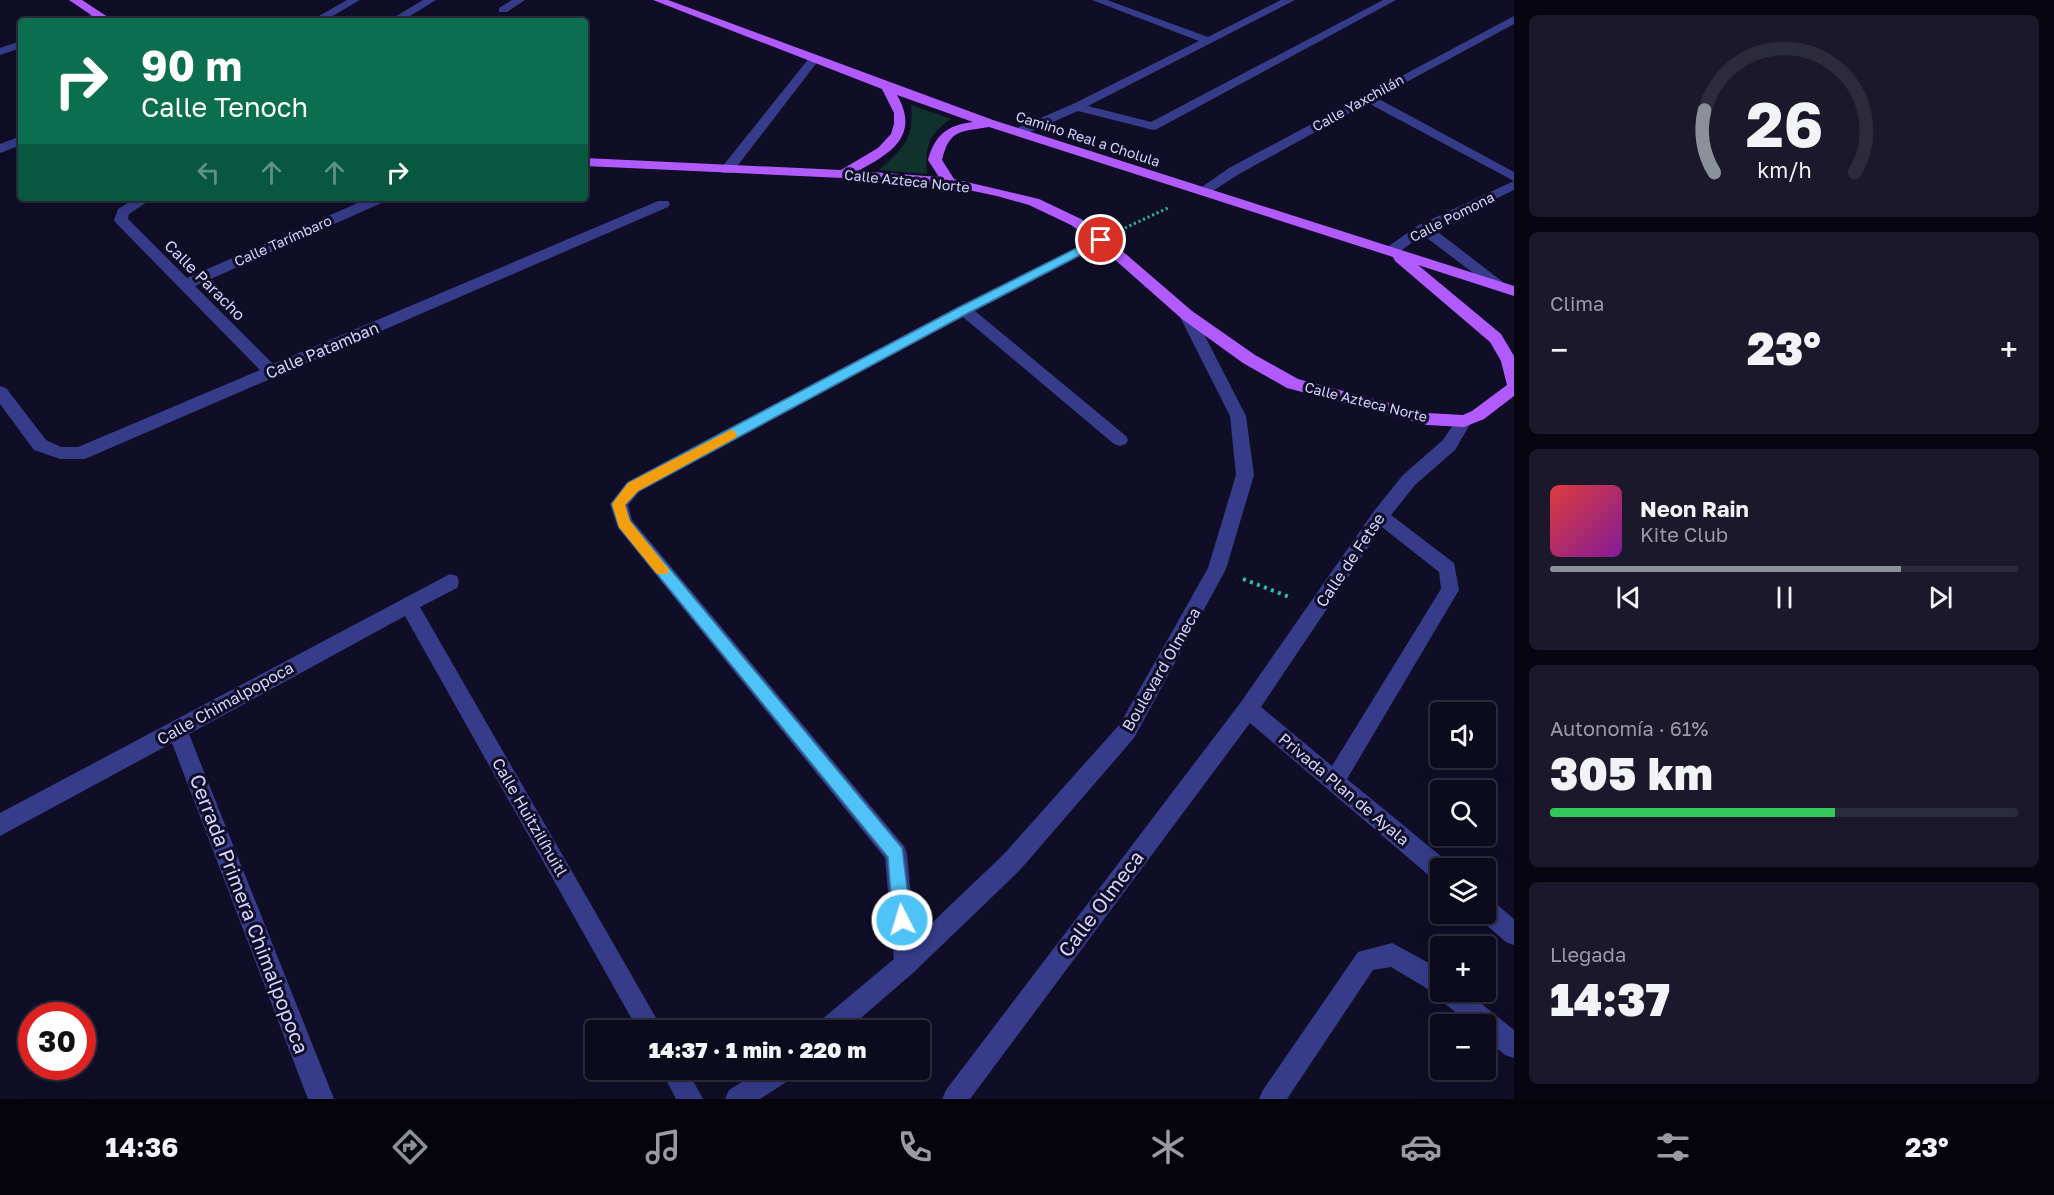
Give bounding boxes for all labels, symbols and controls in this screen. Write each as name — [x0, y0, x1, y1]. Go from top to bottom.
text: 90 m — [141, 40, 242, 90]
icon: right — [42, 42, 120, 120]
street label: Calle Yaxchilán — [1309, 70, 1407, 135]
text: 26 — [1745, 86, 1823, 161]
text: Calle Tenoch — [141, 91, 308, 123]
street label: Camino Real a Cholula — [1014, 107, 1162, 170]
icon: left — [192, 156, 225, 189]
icon: ahead — [255, 156, 288, 189]
icon: ahead — [318, 156, 351, 189]
icon: right — [381, 156, 414, 189]
text: km/h — [1757, 157, 1811, 183]
street label: Calle Azteca Norte — [843, 165, 971, 196]
street label: Calle Pomona — [1407, 188, 1497, 245]
street label: Calle Tarímbaro — [231, 211, 334, 270]
pin — [1075, 214, 1126, 265]
icon: arrive — [1084, 223, 1117, 256]
street label: Calle Paracho — [160, 235, 250, 325]
text: Clima — [1550, 291, 1604, 315]
street label: Calle Patamban — [262, 317, 382, 383]
text: 23° — [1747, 321, 1821, 375]
text: − — [1550, 330, 1568, 369]
text: + — [2000, 330, 2018, 369]
street label: Calle Azteca Norte — [1303, 378, 1429, 425]
text: Neon Rain — [1640, 495, 1749, 522]
street label: Calle de Fetse — [1311, 509, 1389, 611]
text: Kite Club — [1640, 522, 1728, 546]
icon: previous — [1612, 581, 1645, 614]
icon: pause — [1768, 581, 1801, 614]
icon: next — [1924, 581, 1957, 614]
street label: Boulevard Olmeca — [1117, 604, 1205, 734]
street label: Calle Chimalpopoca — [153, 657, 297, 749]
map controls — [1430, 702, 1496, 1080]
button: sound — [1430, 702, 1496, 768]
text: Autonomía · 61% — [1550, 716, 1708, 740]
street label: Privada Plan de Ayala — [1275, 728, 1413, 850]
text: 305 km — [1550, 746, 1713, 800]
street label: Calle Huitzilíhuitl — [488, 754, 572, 880]
street label: Cerrada Primera Chimalpopoca — [185, 771, 314, 1057]
button: search — [1430, 780, 1496, 846]
street label: Calle Olmeca — [1052, 846, 1148, 961]
button: layers — [1430, 858, 1496, 924]
position arrow — [870, 888, 934, 952]
button: + — [1430, 936, 1496, 1002]
text: Llegada — [1550, 942, 1626, 966]
text: 14:37 — [1550, 972, 1670, 1026]
speed limit sign: 30 — [18, 1002, 96, 1080]
button: − — [1430, 1014, 1496, 1080]
text: 14:37 · 1 min · 220 m — [649, 1036, 866, 1063]
icon: directions — [389, 1126, 431, 1168]
icon: music — [642, 1126, 684, 1168]
icon: phone — [894, 1126, 936, 1168]
icon: climate — [1147, 1126, 1189, 1168]
icon: car — [1400, 1126, 1442, 1168]
icon: filters — [1652, 1126, 1694, 1168]
text: 14:36 — [105, 1131, 178, 1163]
text: 23° — [1905, 1131, 1949, 1163]

